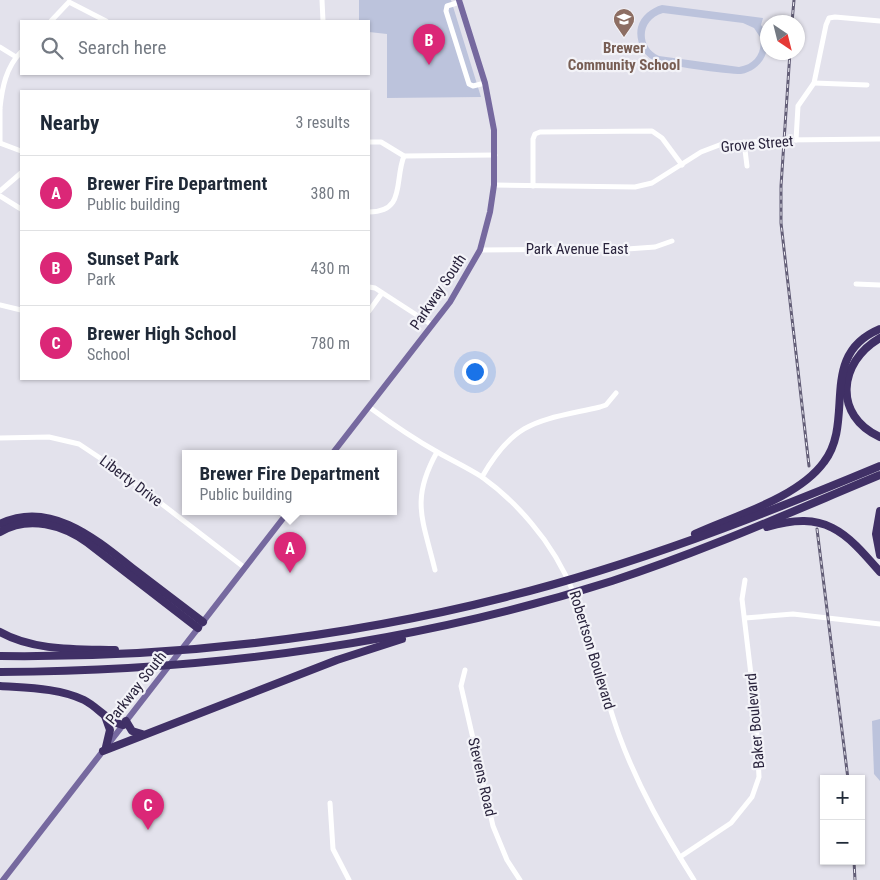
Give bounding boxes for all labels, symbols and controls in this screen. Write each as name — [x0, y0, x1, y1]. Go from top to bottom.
school or university icon: Brewer Community School — [612, 7, 636, 38]
north arrow — [760, 15, 805, 60]
search box — [20, 20, 370, 75]
pin: B — [413, 24, 445, 65]
icon: search — [38, 34, 66, 62]
text: Search here — [78, 36, 166, 59]
place label: Brewer Community School — [568, 39, 680, 74]
text: Nearby — [40, 111, 99, 135]
text: 3 results — [295, 113, 350, 132]
street label: Grove Street — [720, 132, 794, 156]
text: Brewer Fire Department — [87, 172, 267, 195]
text: A — [51, 184, 61, 203]
text: 380 m — [311, 184, 350, 203]
text: Public building — [87, 195, 180, 214]
street label: Park Avenue East — [526, 240, 628, 258]
text: Sunset Park — [87, 247, 179, 270]
street label: Parkway South — [406, 251, 470, 333]
text: B — [52, 259, 60, 278]
text: 430 m — [311, 259, 350, 278]
text: Park — [87, 270, 116, 289]
text: Brewer High School — [87, 322, 236, 345]
text: C — [51, 334, 61, 353]
text: 780 m — [311, 334, 350, 353]
text: School — [87, 345, 130, 364]
your location — [462, 359, 488, 385]
popup — [182, 450, 397, 515]
street label: Liberty Drive — [96, 452, 166, 510]
text: Brewer Fire Department — [199, 462, 380, 485]
text: Public building — [199, 485, 293, 504]
pin: A — [274, 532, 306, 573]
street label: Robertson Boulevard — [565, 589, 619, 711]
street label: Parkway South — [102, 648, 170, 728]
street label: Baker Boulevard — [742, 673, 768, 769]
street label: Stevens Road — [464, 736, 500, 818]
map controls — [820, 775, 865, 865]
button: + — [820, 775, 865, 820]
pin: C — [132, 789, 164, 830]
button: − — [820, 820, 865, 865]

